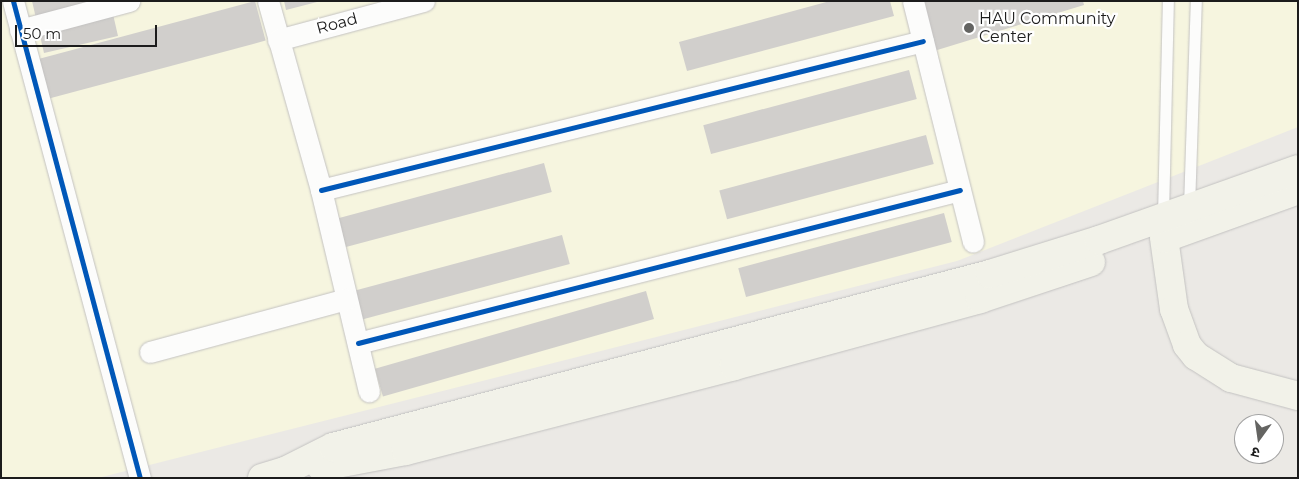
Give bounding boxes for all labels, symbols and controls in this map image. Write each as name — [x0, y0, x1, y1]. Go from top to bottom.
street label: Road — [314, 9, 360, 39]
place label: HAU Community Center — [979, 9, 1115, 47]
scale bar — [18, 15, 160, 47]
marker: HAU Community Center — [963, 22, 975, 34]
text: 50 m — [23, 24, 61, 43]
north arrow — [1234, 414, 1284, 464]
text: उ — [1249, 443, 1262, 462]

